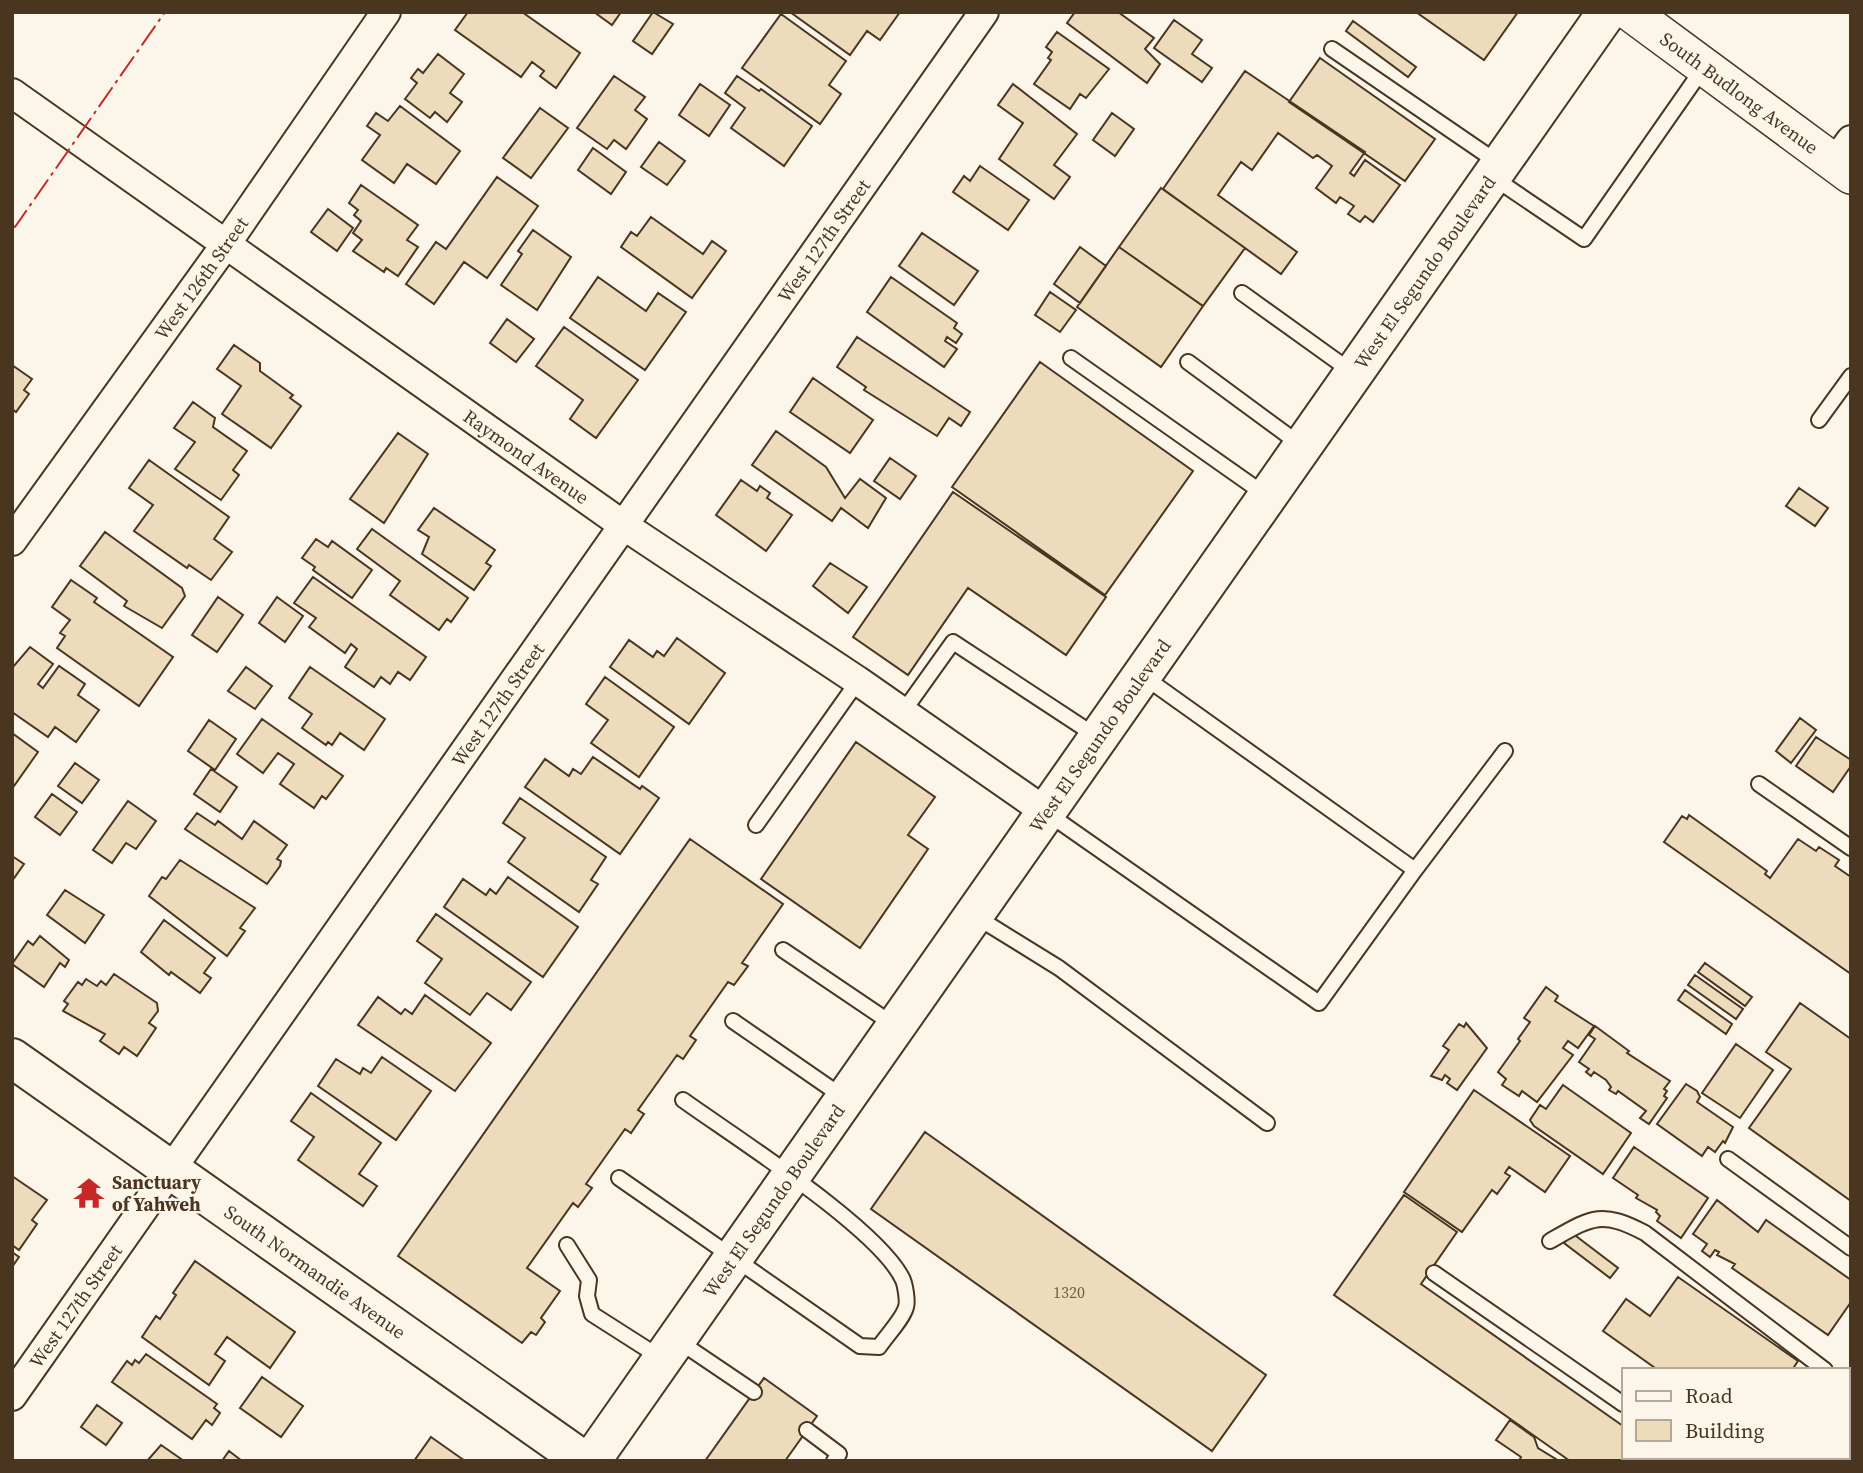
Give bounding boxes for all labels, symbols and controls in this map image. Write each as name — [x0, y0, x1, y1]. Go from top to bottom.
street label: South Budlong Avenue — [1655, 26, 1824, 160]
street label: West El Segundo Boulevard — [1348, 170, 1502, 374]
street label: West 127th Street — [771, 173, 876, 307]
street label: West 126th Street — [148, 211, 255, 345]
street label: Raymond Avenue — [458, 403, 594, 510]
street label: West El Segundo Boulevard — [1023, 634, 1177, 837]
street label: West 127th Street — [445, 637, 551, 771]
street label: West El Segundo Boulevard — [697, 1099, 851, 1303]
place label: Sanctuary of Yahweh — [112, 1169, 202, 1217]
temple icon: Sanctuary of Yahweh — [72, 1176, 106, 1210]
street label: South Normandie Avenue — [219, 1199, 411, 1345]
street label: West 127th Street — [23, 1238, 128, 1373]
house number: 1320 — [1053, 1281, 1085, 1303]
legend — [1622, 1368, 1849, 1459]
text: Road — [1685, 1381, 1733, 1410]
text: Building — [1685, 1416, 1764, 1445]

